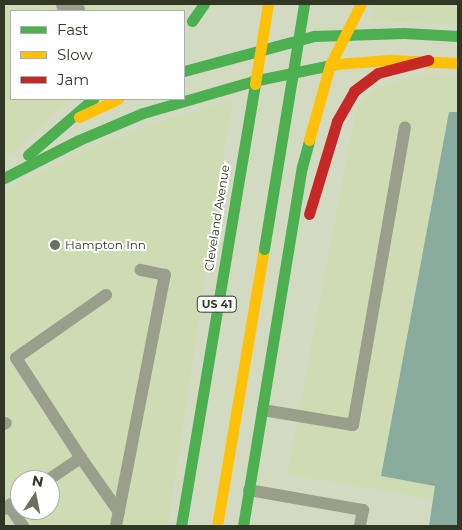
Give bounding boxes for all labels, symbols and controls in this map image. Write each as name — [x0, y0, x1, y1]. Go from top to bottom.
legend — [10, 10, 185, 100]
text: Fast — [57, 20, 88, 39]
text: Slow — [57, 45, 93, 64]
text: Jam — [57, 70, 89, 89]
street label: Cleveland Avenue — [201, 164, 233, 272]
place label: Hampton Inn — [65, 238, 146, 252]
marker: Hampton Inn — [49, 239, 61, 251]
road number: US 41 — [196, 296, 238, 312]
north arrow — [10, 470, 60, 520]
text: N — [30, 471, 45, 491]

